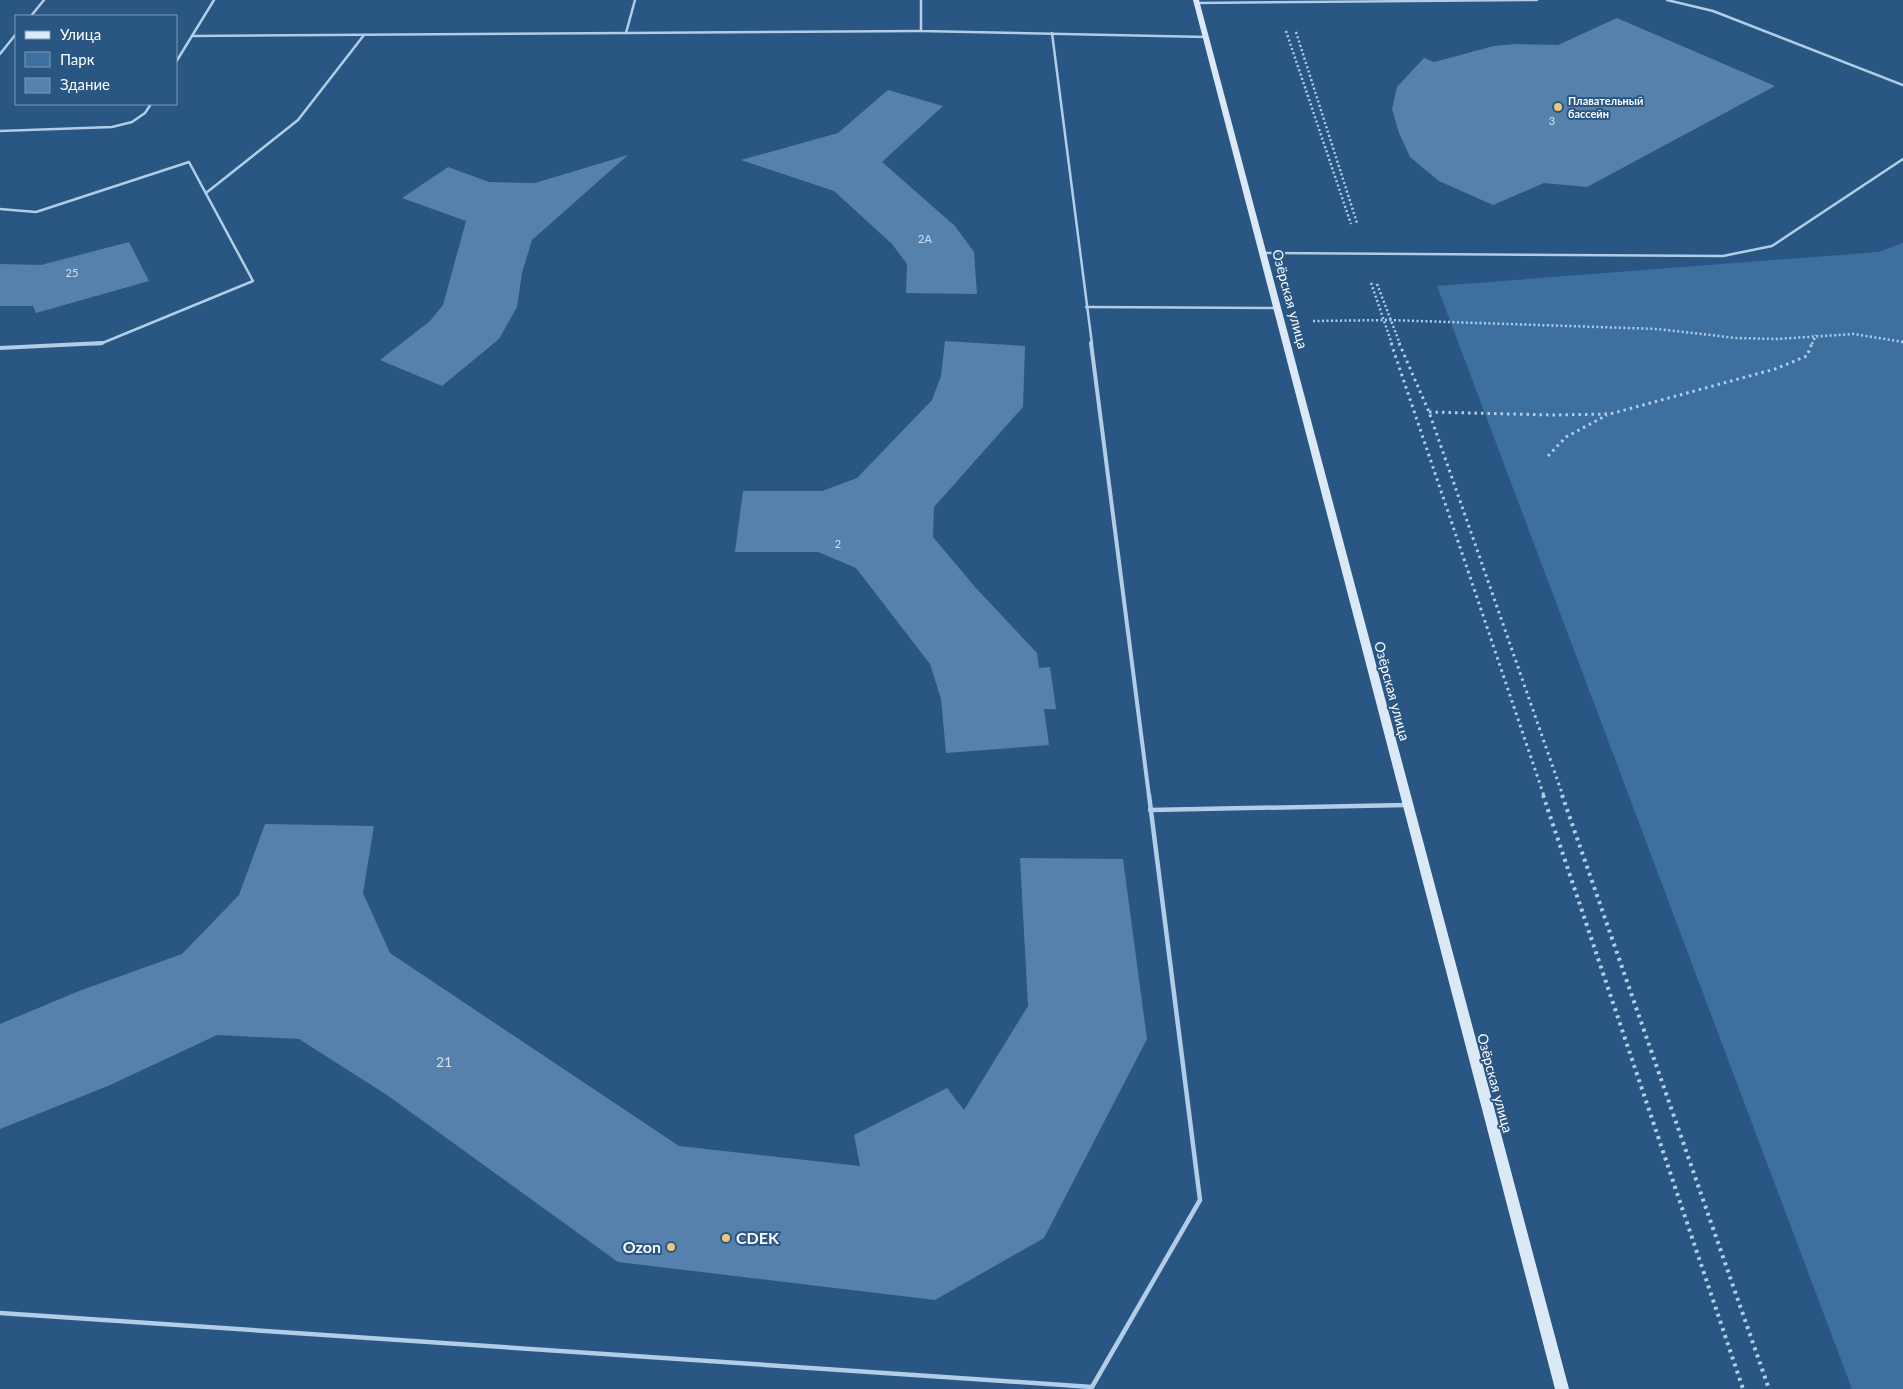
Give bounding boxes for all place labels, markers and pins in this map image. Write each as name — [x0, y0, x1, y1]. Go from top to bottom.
place label: Плавательный бассейн — [1568, 94, 1643, 120]
marker: Плавательный бассейн — [1552, 101, 1564, 113]
place label: CDEK — [736, 1228, 780, 1247]
marker: CDEK — [720, 1232, 732, 1244]
place label: Ozon — [623, 1237, 661, 1256]
marker: Ozon — [665, 1241, 677, 1253]

